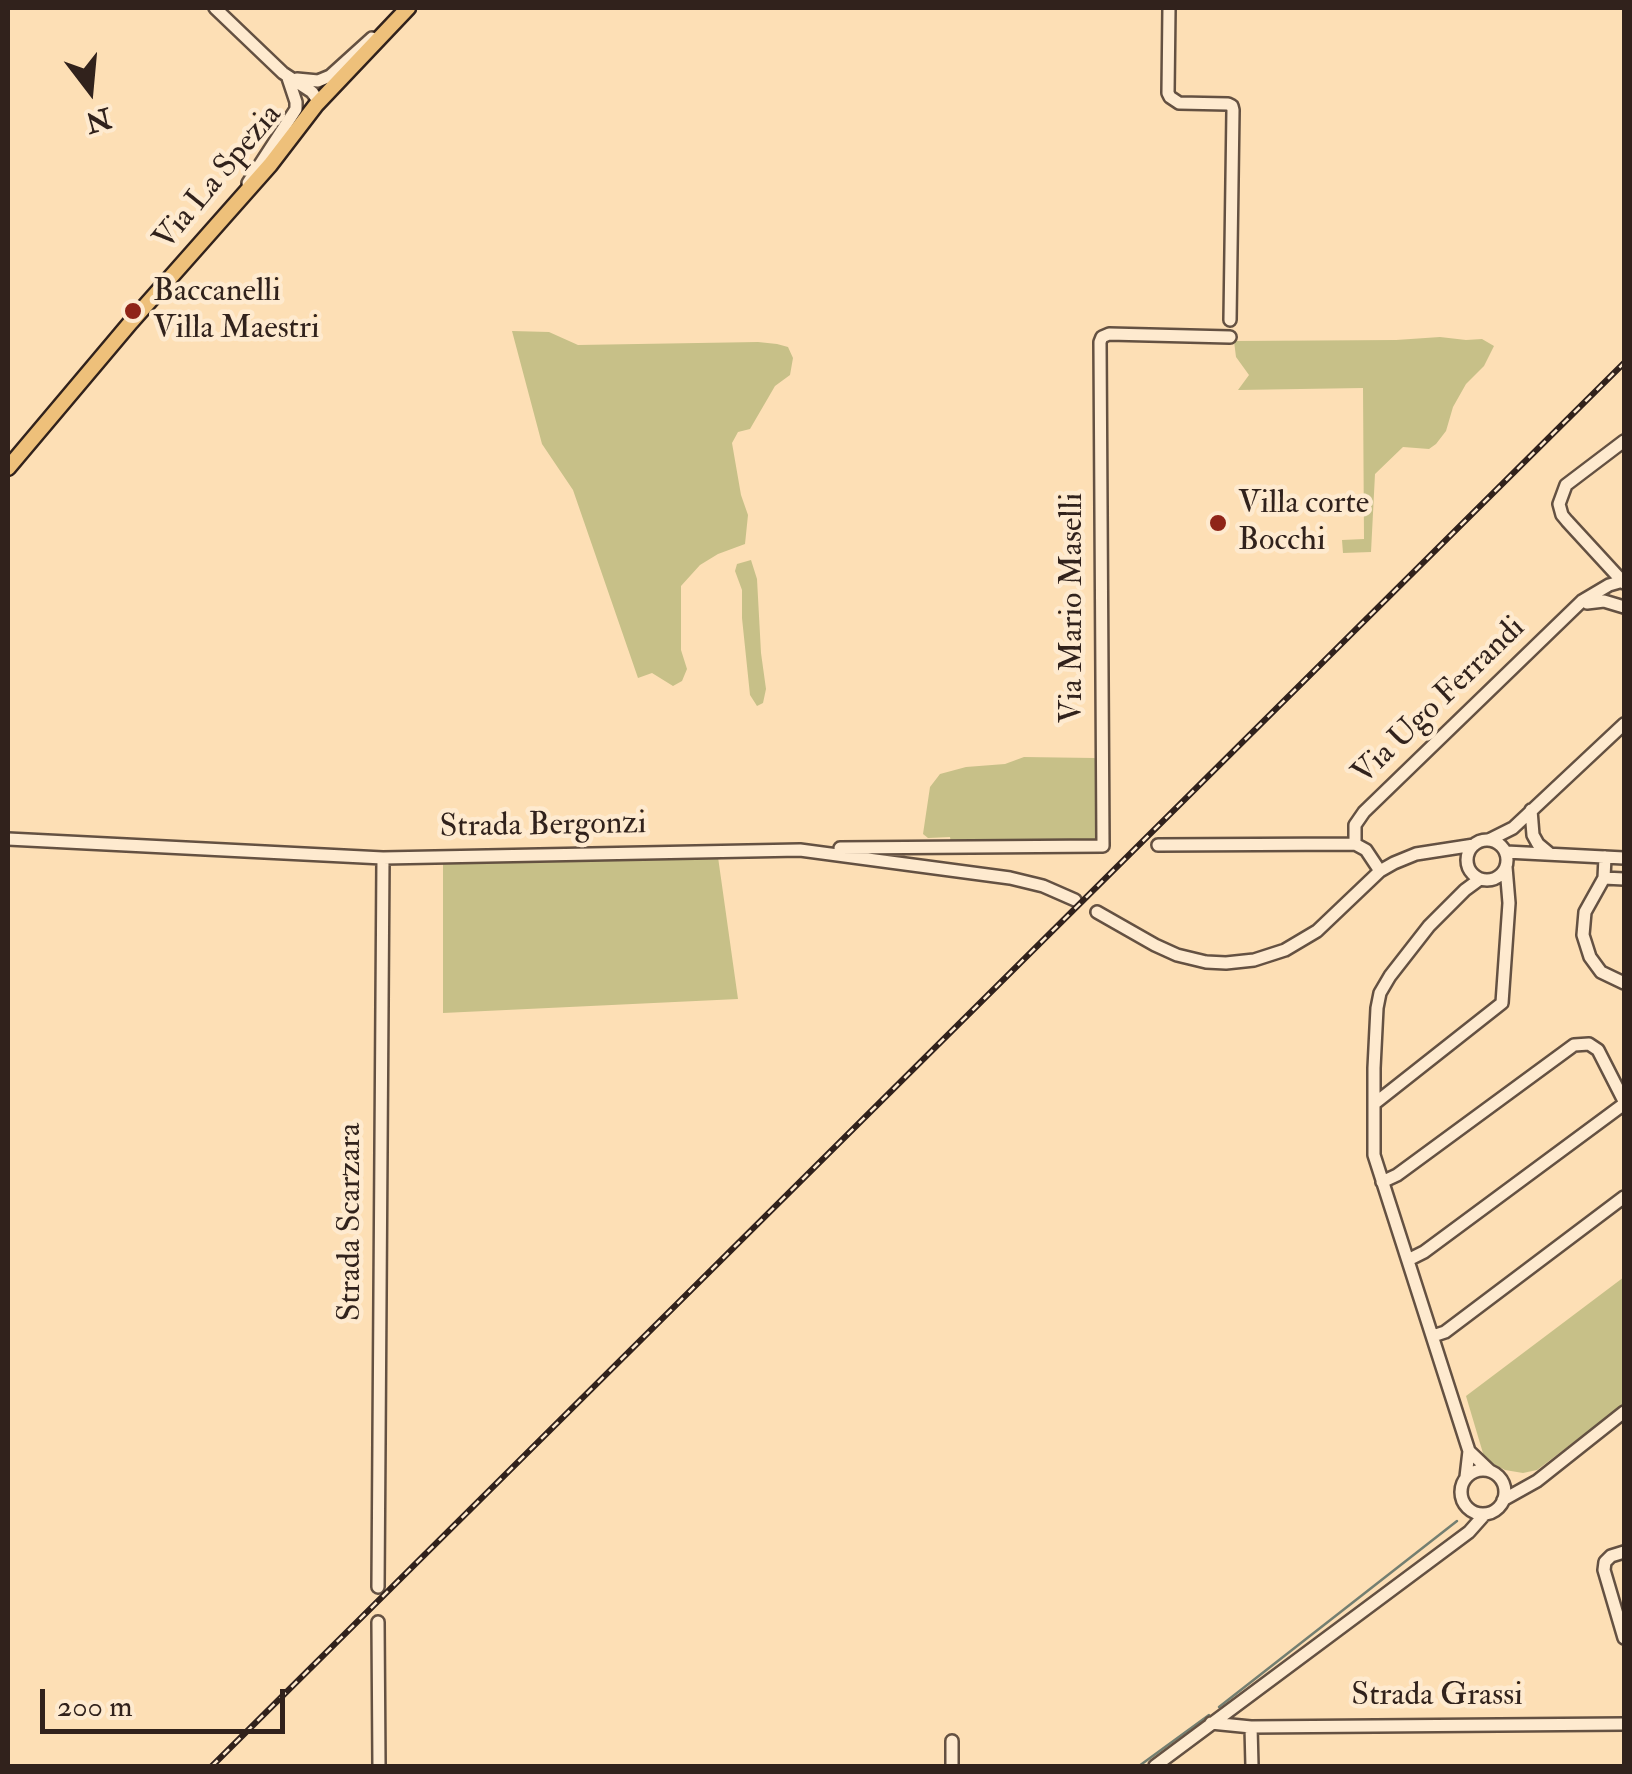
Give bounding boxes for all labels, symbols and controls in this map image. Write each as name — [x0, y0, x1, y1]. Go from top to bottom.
north arrow — [40, 40, 140, 140]
street label: Via La Spezia — [147, 97, 291, 259]
text: N — [82, 99, 115, 140]
place label: Baccanelli Villa Maestri — [153, 274, 319, 349]
marker: Baccanelli Villa Maestri — [122, 300, 144, 322]
place label: Villa corte Bocchi — [1238, 486, 1369, 561]
street label: Via Mario Maselli — [1055, 493, 1093, 723]
marker: Villa corte Bocchi — [1207, 512, 1229, 534]
street label: Via Ugo Ferrandi — [1346, 610, 1534, 794]
street label: Strada Bergonzi — [439, 806, 647, 848]
street label: Strada Scarzara — [333, 1123, 371, 1321]
scale bar — [45, 1669, 290, 1731]
street label: Strada Grassi — [1351, 1678, 1523, 1716]
text: 200 m — [57, 1688, 133, 1725]

